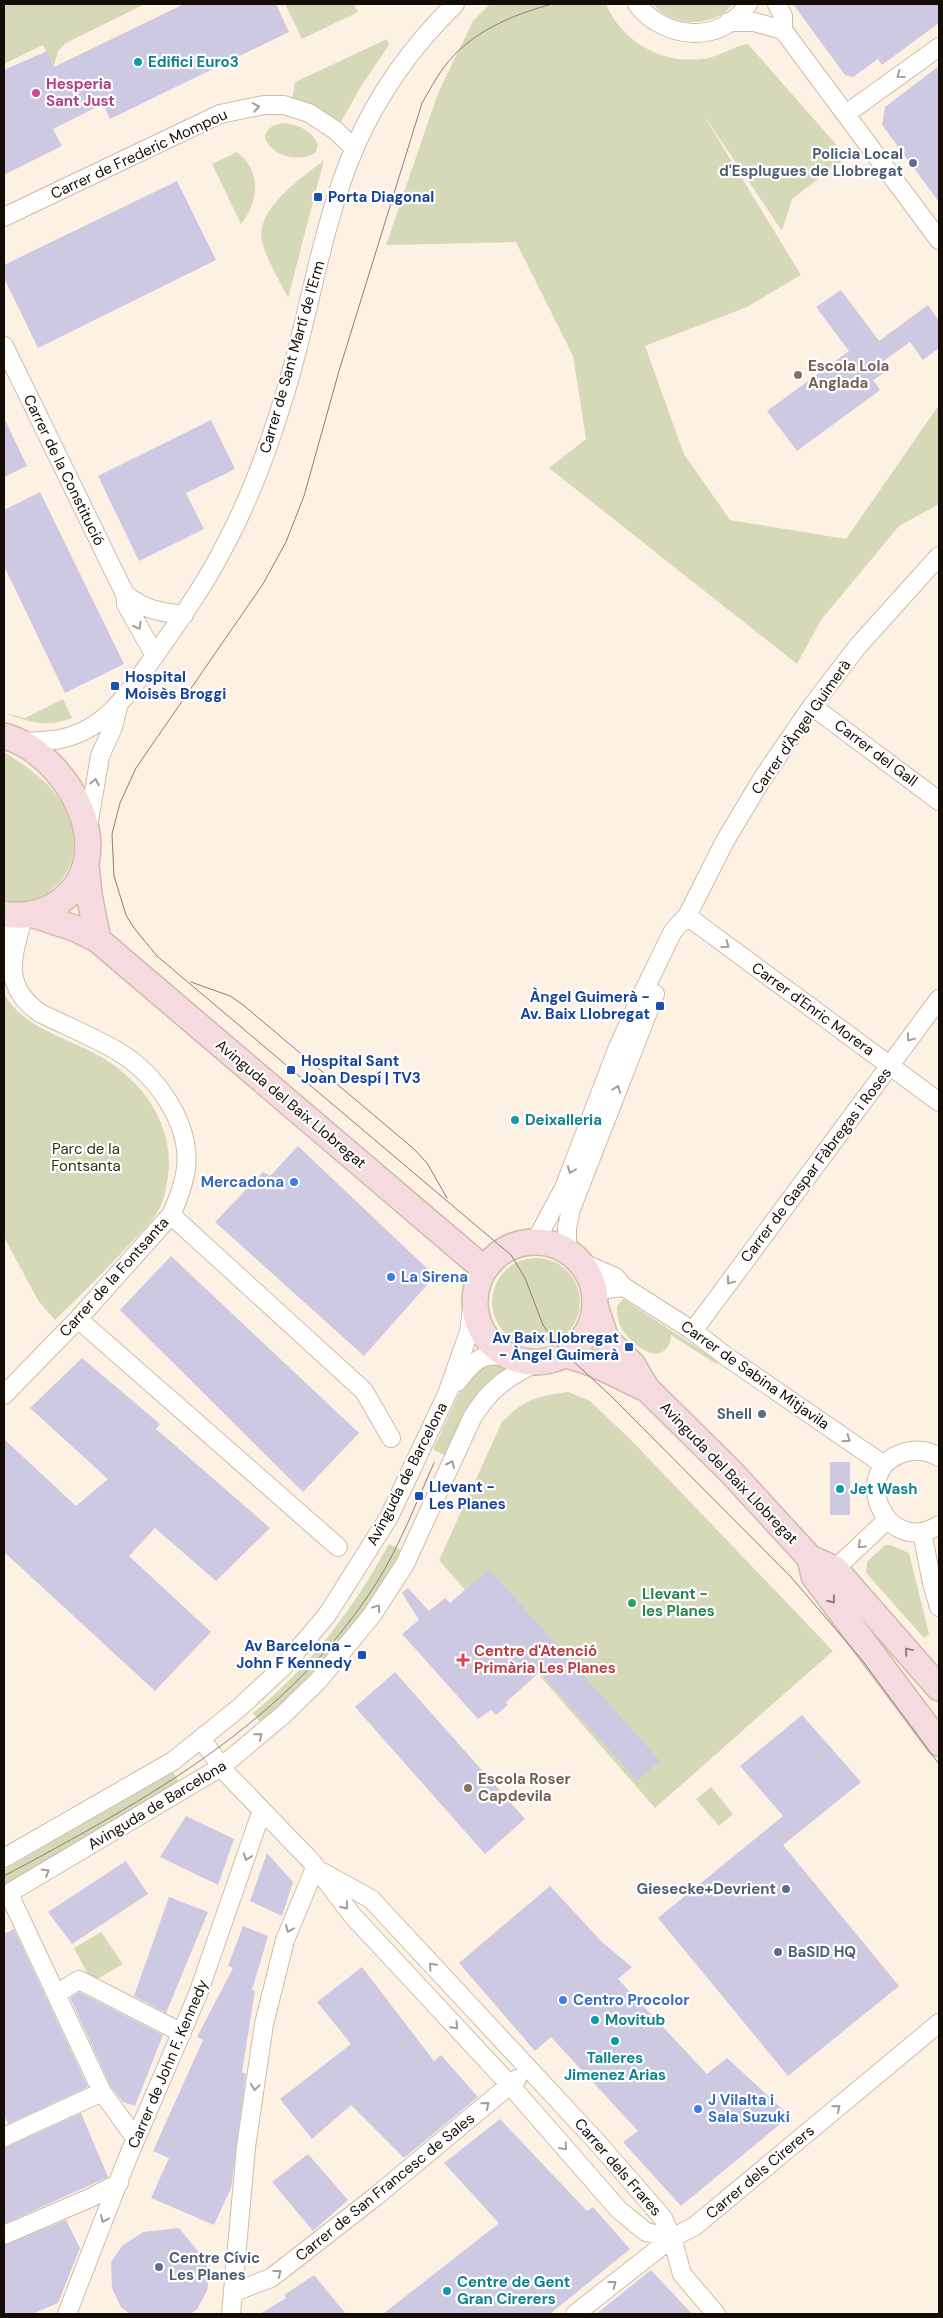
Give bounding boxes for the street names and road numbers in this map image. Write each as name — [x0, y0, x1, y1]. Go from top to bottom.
street label: Carrer de Frederic Mompou — [47, 104, 231, 204]
street label: Carrer de Sant Martí de l'Erm — [255, 258, 329, 456]
street label: Carrer de la Constitució — [19, 391, 109, 549]
street label: Carrer d'Àngel Guimerà — [747, 656, 855, 798]
street label: Carrer del Gall — [830, 715, 922, 791]
street label: Carrer d'Enric Morera — [747, 958, 879, 1060]
street label: Avinguda del Baix Llobregat — [211, 1035, 371, 1173]
street label: Carrer de Gaspar Fàbregas i Roses — [736, 1063, 896, 1267]
street label: Carrer de la Fontsanta — [55, 1213, 173, 1341]
street label: Carrer de Sabina Mitjavila — [677, 1316, 833, 1434]
street label: Avinguda del Baix Llobregat — [656, 1397, 803, 1549]
street label: Avinguda de Barcelona — [362, 1399, 452, 1549]
street label: Avinguda de Barcelona — [84, 1756, 230, 1854]
street label: Carrer de John F. Kennedy — [123, 1976, 213, 2152]
street label: Carrer de San Francesc de Sales — [291, 2108, 479, 2266]
street label: Carrer dels Frares — [570, 2114, 666, 2220]
street label: Carrer dels Cirerers — [702, 2121, 818, 2223]

